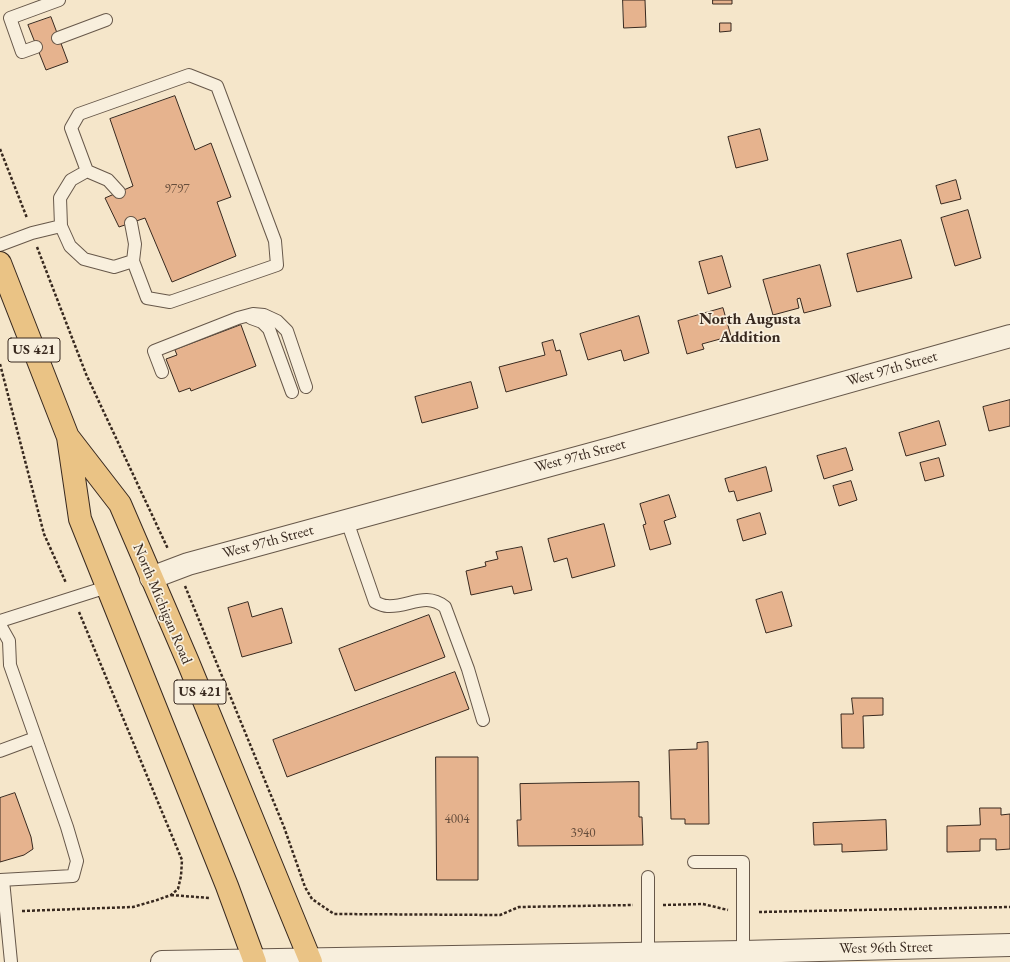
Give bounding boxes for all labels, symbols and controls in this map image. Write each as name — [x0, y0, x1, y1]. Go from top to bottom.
house number: 9797 — [165, 181, 189, 197]
district label: North Augusta Addition — [699, 310, 801, 348]
road number: US 421 — [8, 338, 60, 362]
street label: West 97th Street — [845, 347, 939, 391]
street label: West 97th Street — [533, 435, 627, 477]
street label: West 97th Street — [221, 521, 315, 563]
street label: North Michigan Road — [128, 541, 196, 667]
road number: US 421 — [174, 680, 226, 704]
house number: 4004 — [445, 811, 469, 827]
house number: 3940 — [571, 825, 595, 841]
street label: West 96th Street — [839, 938, 933, 958]

